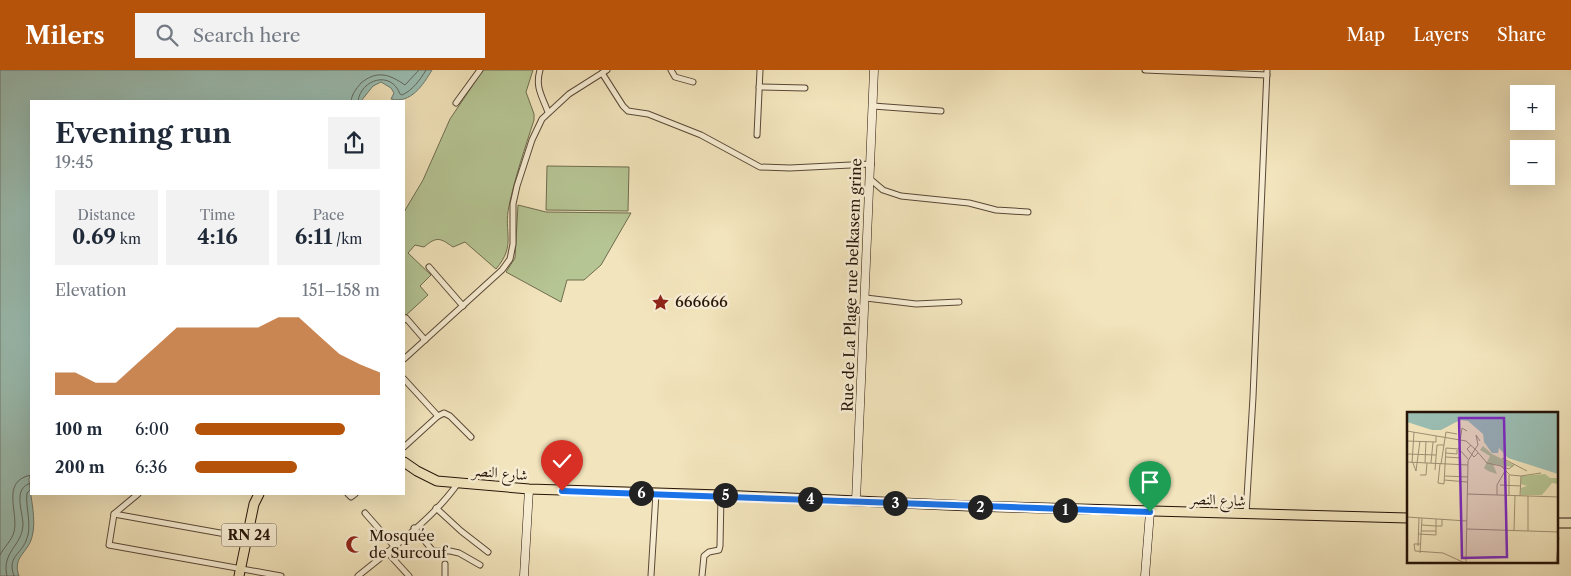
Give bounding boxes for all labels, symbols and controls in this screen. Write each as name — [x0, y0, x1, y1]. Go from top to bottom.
search box — [135, 13, 485, 58]
text: Milers — [25, 21, 105, 50]
icon: search — [153, 21, 181, 49]
text: Search here — [193, 24, 300, 47]
text: Map — [1347, 24, 1385, 46]
text: Layers — [1413, 24, 1469, 46]
text: Share — [1497, 24, 1546, 46]
map controls — [1510, 85, 1555, 185]
button: + — [1510, 85, 1555, 130]
text: Evening run — [55, 116, 231, 150]
button: share — [328, 117, 380, 169]
button: − — [1510, 140, 1555, 185]
text: 19:45 — [55, 152, 94, 172]
street label: Rue de La Plage rue belkasem grine — [838, 158, 865, 412]
text: Distance — [78, 206, 135, 224]
text: Time — [200, 206, 235, 224]
text: Pace — [313, 206, 344, 224]
text: 0.69 — [72, 224, 116, 249]
text: 4:16 — [197, 224, 238, 249]
text: 6:11 — [295, 224, 332, 249]
text: km — [116, 230, 141, 248]
text: /km — [332, 230, 362, 248]
text: Elevation — [55, 280, 126, 300]
text: 151–158 m — [302, 280, 380, 300]
place icon: 666666 — [651, 292, 671, 312]
place label: 666666 — [675, 292, 728, 311]
inset map — [1407, 412, 1558, 564]
text: 100 m — [55, 419, 102, 439]
text: 6:00 — [135, 419, 169, 439]
pin — [541, 440, 583, 491]
icon: check — [548, 447, 576, 475]
text: 200 m — [55, 457, 105, 477]
text: 6:36 — [135, 457, 167, 477]
street label: شارع النصر — [469, 460, 529, 488]
pin — [1129, 461, 1171, 512]
icon: arrive — [1136, 468, 1164, 496]
pin: 6 — [628, 480, 654, 506]
pin: 5 — [712, 482, 738, 508]
text: 6 — [637, 484, 646, 502]
text: 5 — [722, 486, 729, 504]
pin: 4 — [798, 486, 822, 512]
street label: شارع النصر — [1188, 489, 1246, 514]
text: 4 — [806, 490, 815, 508]
pin: 3 — [882, 490, 908, 516]
text: 3 — [892, 494, 899, 512]
pin: 2 — [968, 494, 992, 520]
text: 2 — [976, 498, 985, 516]
pin: 1 — [1052, 498, 1078, 522]
text: 1 — [1062, 501, 1069, 519]
road number: RN 24 — [222, 524, 276, 546]
place label: Mosquée de Surcouf — [369, 526, 448, 562]
mosque icon: Mosquée de Surcouf — [345, 535, 365, 555]

